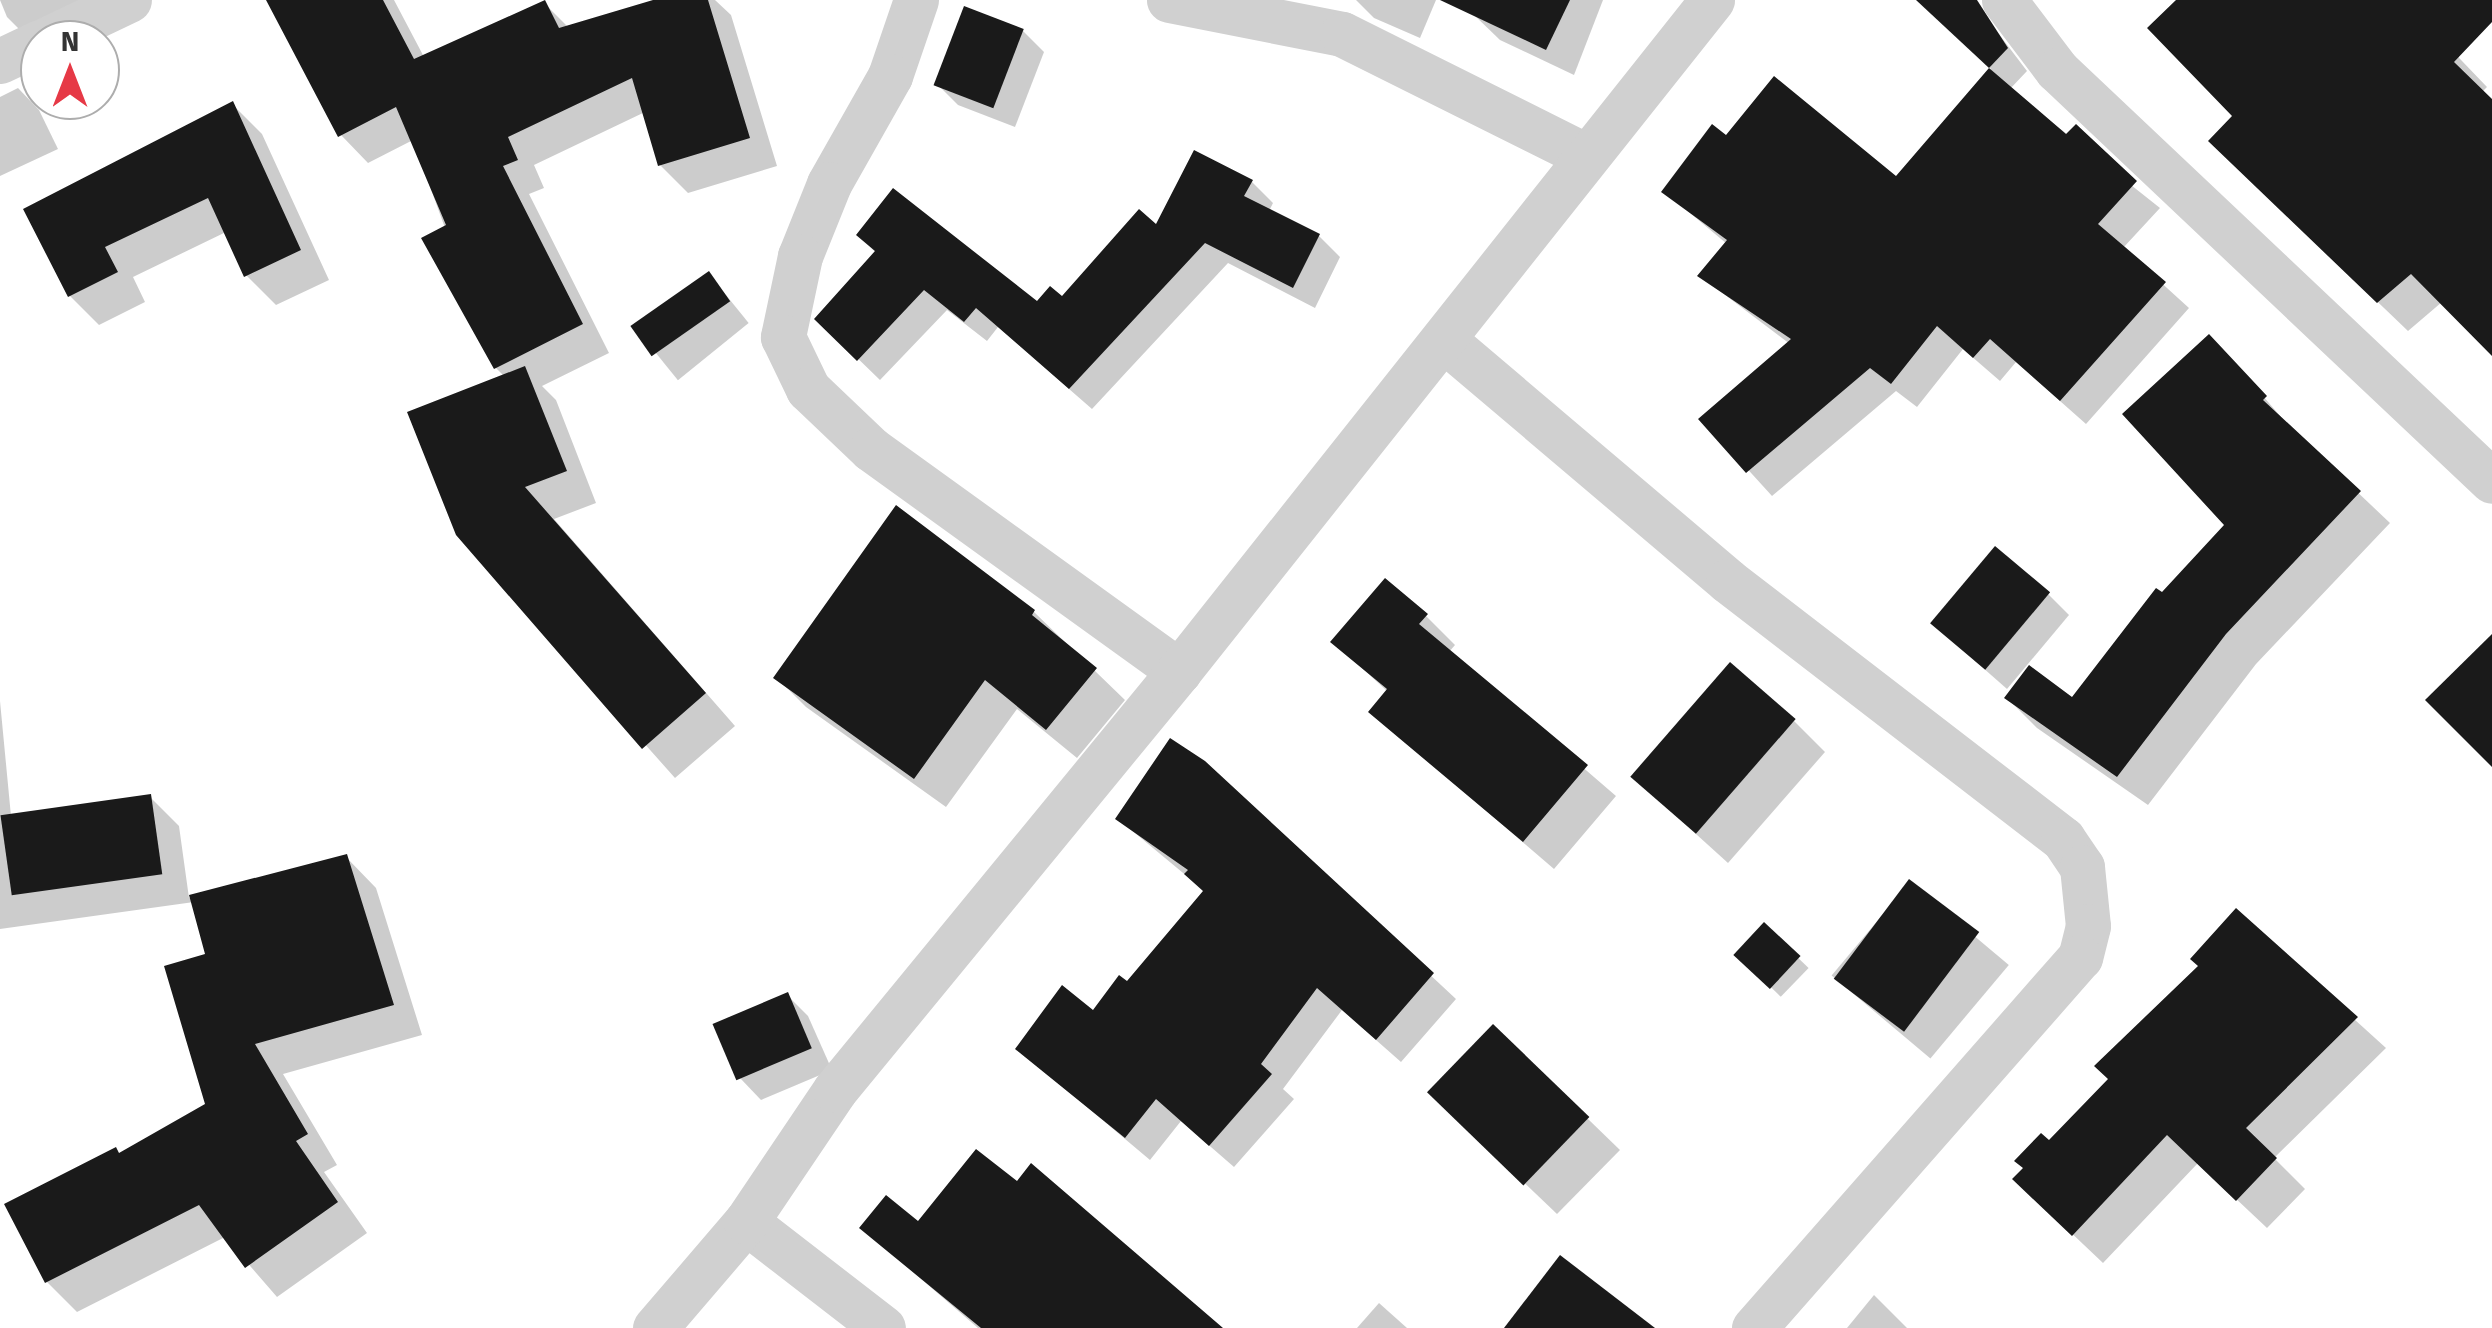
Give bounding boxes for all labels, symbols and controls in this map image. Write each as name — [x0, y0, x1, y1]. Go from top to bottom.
north arrow — [20, 20, 120, 120]
text: N — [61, 25, 79, 58]

